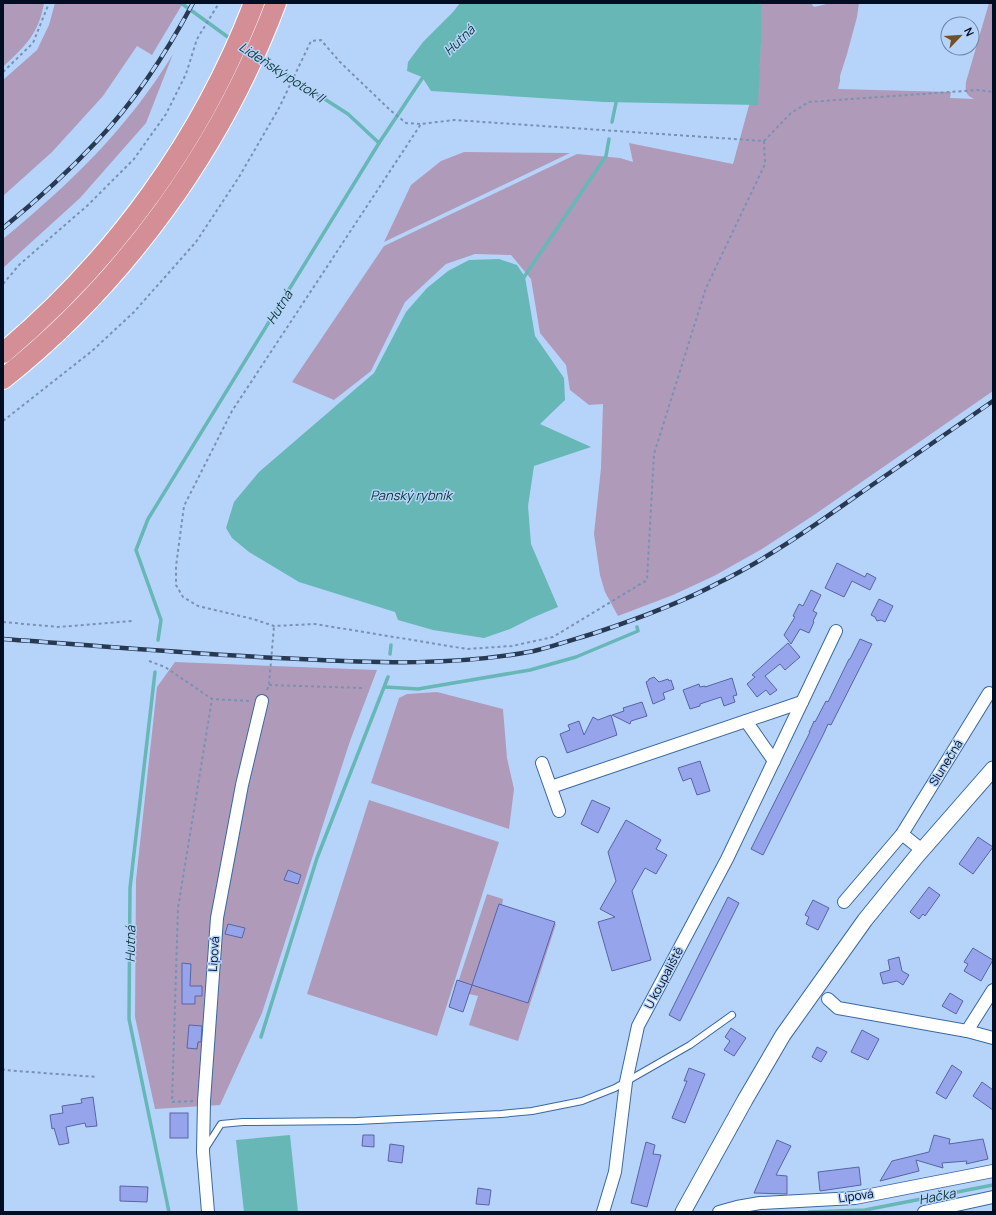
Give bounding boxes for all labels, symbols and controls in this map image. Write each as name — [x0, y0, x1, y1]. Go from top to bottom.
north arrow — [940, 16, 980, 56]
water label: Hutná — [440, 20, 479, 59]
text: N — [961, 25, 978, 38]
water label: Lideňský potok II — [236, 38, 330, 107]
water label: Hutná — [262, 286, 297, 327]
water label: Panský rybník — [370, 486, 454, 504]
street label: Slunečná — [925, 736, 967, 789]
water label: Hutná — [121, 925, 139, 963]
street label: Lipová — [204, 936, 223, 972]
street label: U koupaliště — [640, 944, 687, 1012]
water label: Hačka — [917, 1183, 958, 1208]
street label: Lipová — [837, 1185, 875, 1206]

